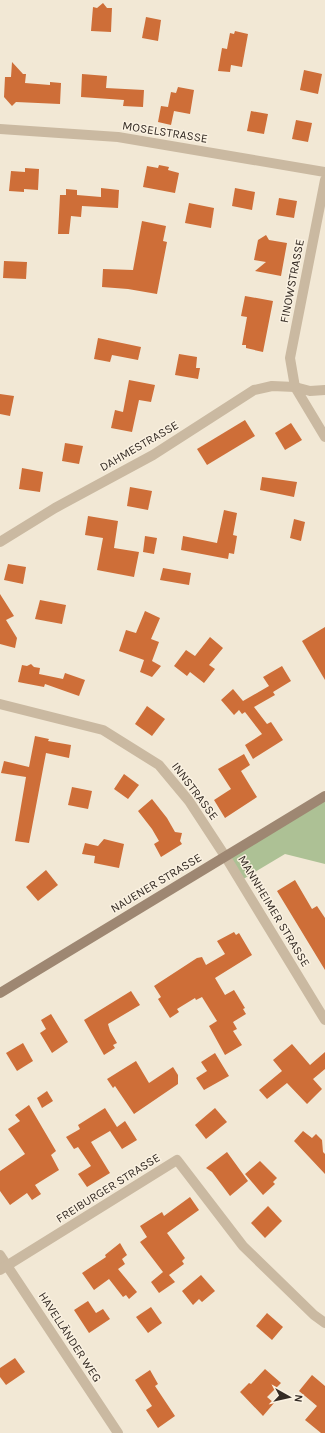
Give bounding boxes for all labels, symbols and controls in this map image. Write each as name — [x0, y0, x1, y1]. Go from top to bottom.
street label: MOSELSTRASSE — [121, 118, 209, 146]
street label: FINOWSTRASSE — [277, 238, 307, 324]
street label: DAHMESTRASSE — [97, 418, 181, 474]
street label: INNSTRASSE — [169, 759, 221, 823]
street label: NAUENER STRASSE — [108, 850, 204, 916]
street label: MANNHEIMER STRASSE — [235, 853, 313, 969]
street label: FREIBURGER STRASSE — [53, 1150, 163, 1226]
street label: HAVELLÄNDER WEG — [36, 1289, 104, 1385]
north arrow — [269, 1377, 309, 1417]
text: N — [291, 1394, 305, 1403]

